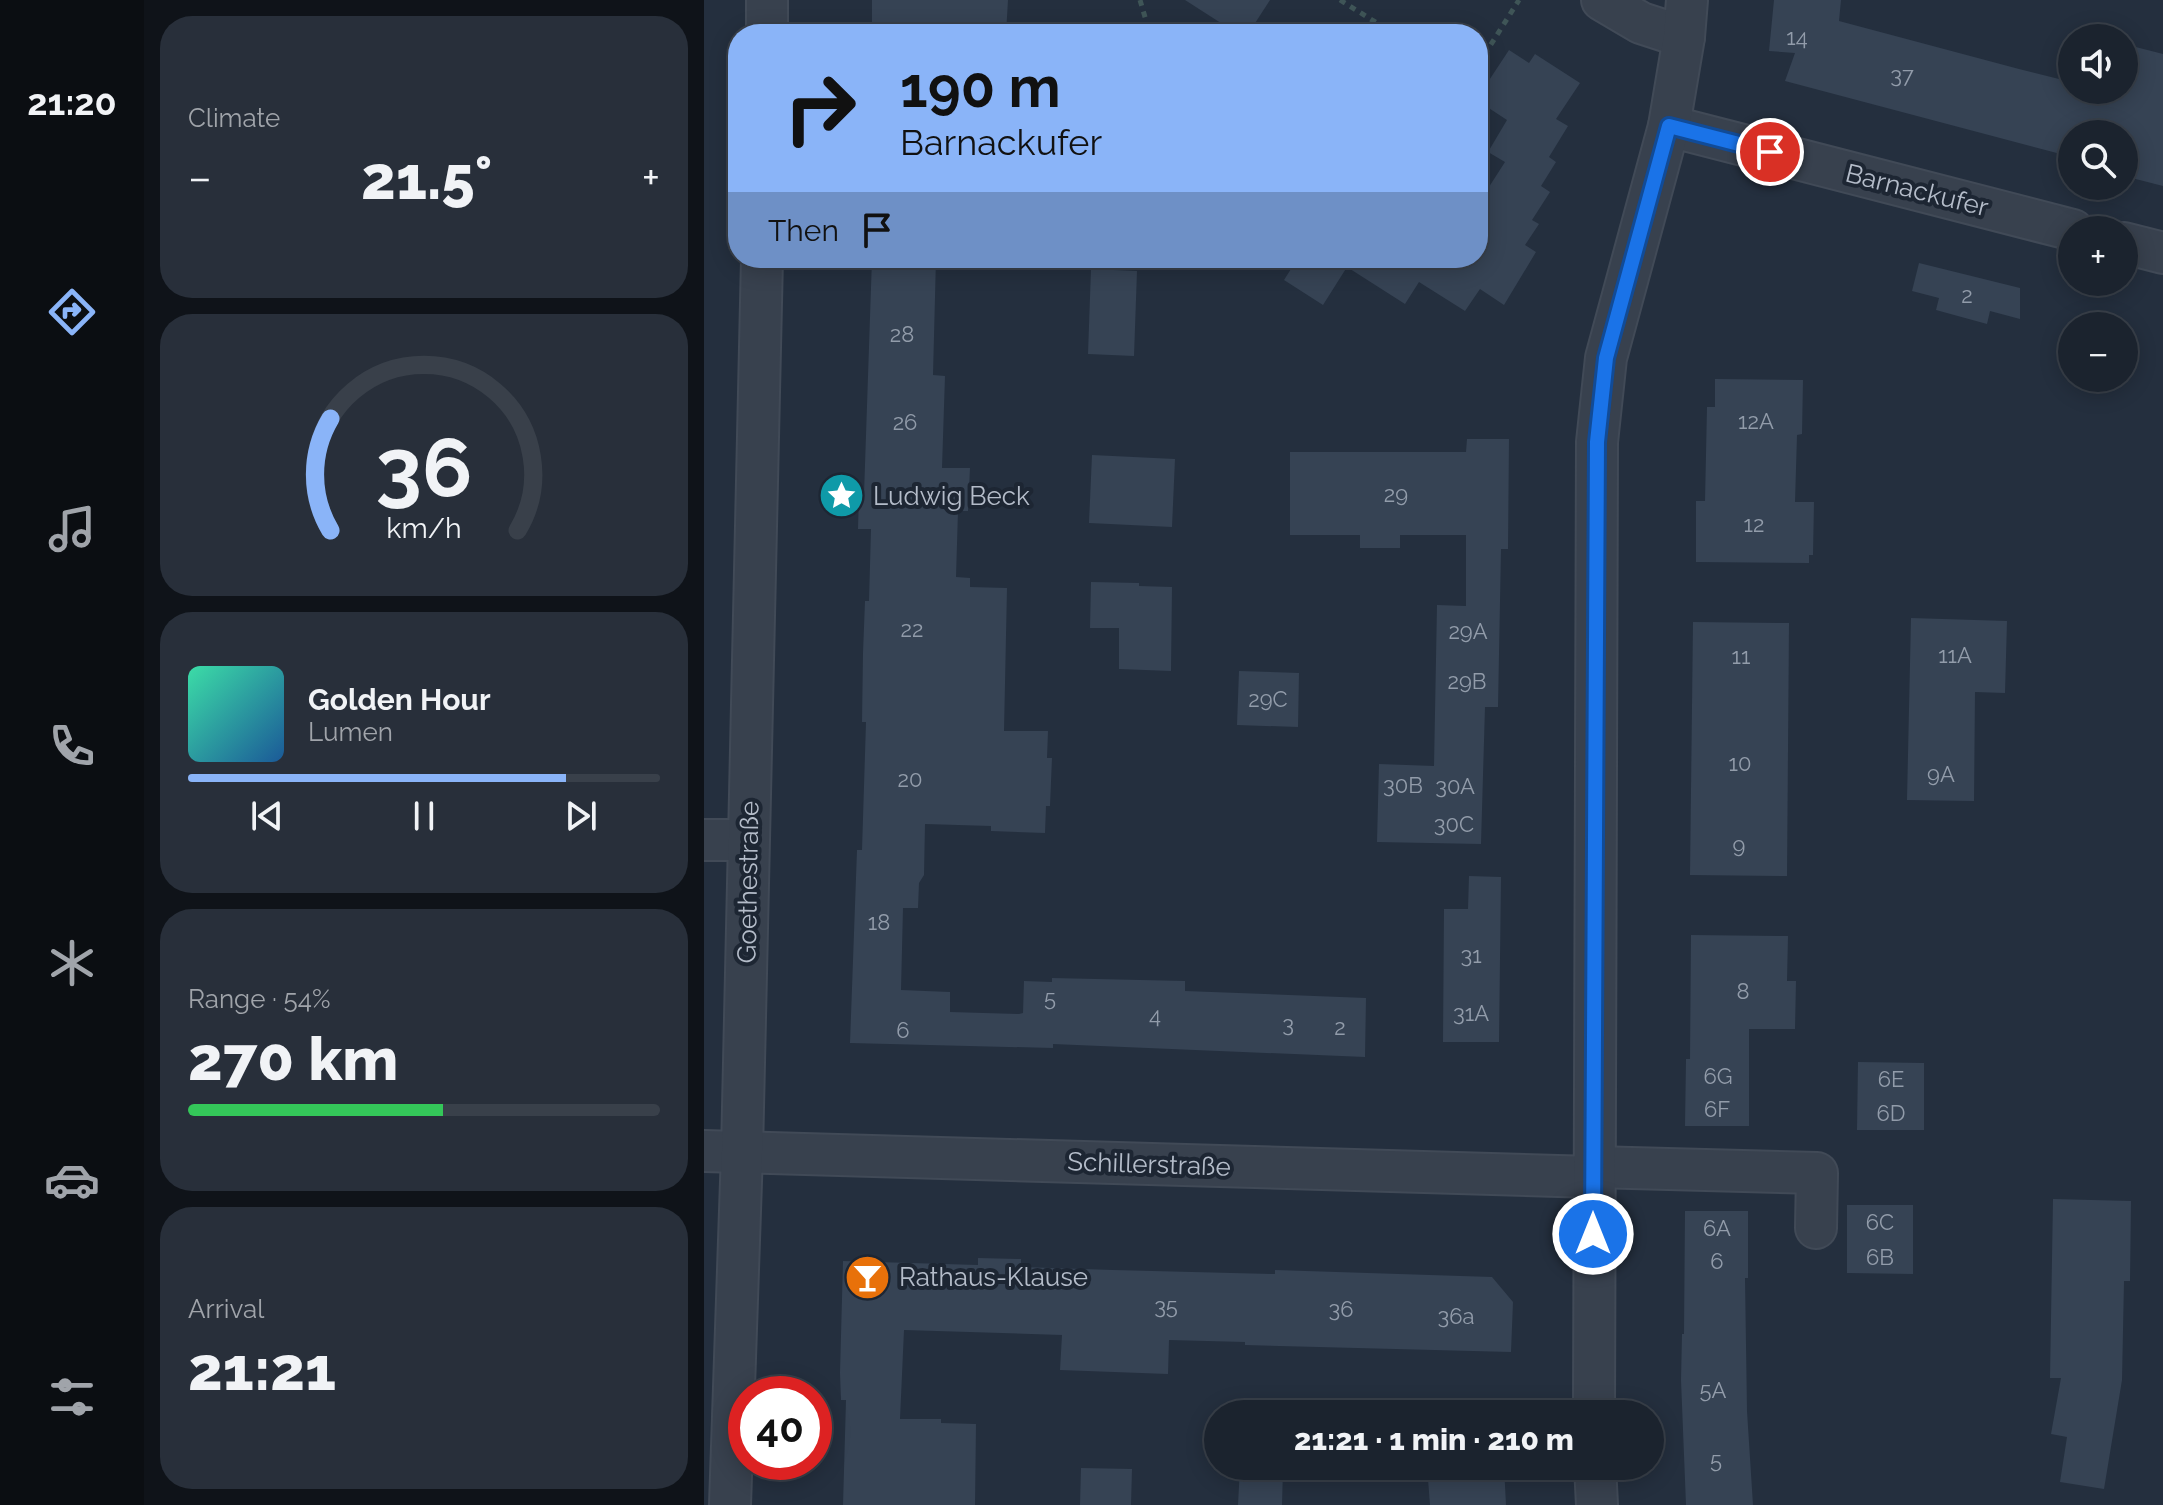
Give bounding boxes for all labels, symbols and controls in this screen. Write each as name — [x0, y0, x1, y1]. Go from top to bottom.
house number: 14 — [1786, 24, 1808, 50]
map controls — [2058, 24, 2138, 392]
button: sound — [2058, 24, 2138, 104]
text: 190 m — [900, 54, 1061, 120]
icon: right — [768, 56, 872, 160]
house number: 37 — [1890, 62, 1914, 88]
text: 21:20 — [27, 81, 117, 123]
text: Climate — [188, 103, 280, 133]
pin — [1736, 118, 1804, 186]
button: search — [2058, 120, 2138, 200]
text: Barnackufer — [900, 121, 1102, 163]
icon: arrive — [1748, 130, 1792, 174]
text: 21.5° — [361, 143, 492, 213]
text: − — [188, 152, 212, 203]
text: + — [642, 152, 660, 203]
street label: Barnackufer — [1843, 158, 1991, 222]
icon: arrive — [855, 208, 899, 252]
text: Then — [768, 213, 839, 248]
button: + — [2058, 216, 2138, 296]
house number: 2 — [1961, 282, 1973, 308]
icon: directions — [44, 284, 100, 340]
button: − — [2058, 312, 2138, 392]
house number: 28 — [890, 321, 914, 347]
house number: 12A — [1738, 408, 1774, 434]
house number: 26 — [893, 409, 917, 435]
text: 36 — [376, 418, 472, 515]
place icon: Ludwig Beck — [818, 472, 866, 520]
place label: Ludwig Beck — [873, 481, 1030, 511]
house number: 29 — [1384, 481, 1408, 507]
icon: music — [44, 501, 100, 557]
text: km/h — [386, 511, 462, 545]
house number: 12 — [1744, 511, 1764, 537]
house number: 22 — [901, 616, 923, 642]
house number: 29A — [1448, 618, 1488, 644]
house number: 11A — [1938, 642, 1972, 668]
house number: 11 — [1732, 643, 1750, 669]
house number: 29B — [1447, 668, 1487, 694]
text: Golden Hour — [308, 682, 491, 717]
house number: 29C — [1248, 686, 1288, 712]
text: Lumen — [308, 717, 393, 747]
icon: phone — [44, 718, 100, 774]
house number: 10 — [1729, 750, 1751, 776]
house number: 9A — [1927, 761, 1955, 787]
house number: 20 — [898, 766, 922, 792]
house number: 30B — [1383, 772, 1423, 798]
house number: 30A — [1435, 773, 1475, 799]
icon: previous — [245, 794, 289, 838]
icon: pause — [402, 794, 446, 838]
icon: next — [559, 794, 603, 838]
street label: Goethestraße — [732, 801, 764, 963]
house number: 30C — [1434, 811, 1474, 837]
house number: 9 — [1733, 832, 1745, 858]
house number: 18 — [868, 909, 890, 935]
icon: climate — [44, 935, 100, 991]
house number: 31 — [1460, 942, 1482, 968]
house number: 8 — [1736, 978, 1750, 1004]
text: Range · 54% — [188, 984, 331, 1014]
house number: 5 — [1044, 985, 1056, 1011]
house number: 31A — [1453, 1000, 1489, 1026]
house number: 4 — [1149, 1002, 1161, 1028]
house number: 3 — [1282, 1011, 1294, 1037]
house number: 2 — [1334, 1014, 1346, 1040]
house number: 6 — [896, 1017, 910, 1043]
text: 270 km — [188, 1024, 398, 1094]
house number: 6G — [1703, 1063, 1733, 1089]
house number: 6E — [1878, 1066, 1904, 1092]
house number: 6F — [1704, 1096, 1730, 1122]
house number: 6D — [1877, 1100, 1906, 1126]
street label: Schillerstraße — [1067, 1146, 1231, 1182]
icon: car — [44, 1152, 100, 1208]
position arrow — [1551, 1192, 1635, 1276]
house number: 6C — [1866, 1209, 1894, 1235]
house number: 6A — [1703, 1215, 1731, 1241]
house number: 6B — [1866, 1244, 1894, 1270]
house number: 6 — [1710, 1248, 1724, 1274]
bar icon: Rathaus-Klause — [844, 1253, 892, 1301]
place label: Rathaus-Klause — [899, 1262, 1088, 1292]
house number: 35 — [1154, 1293, 1178, 1319]
text: Arrival — [188, 1294, 264, 1324]
house number: 36 — [1328, 1296, 1354, 1322]
house number: 36a — [1437, 1303, 1475, 1329]
text: 21:21 — [188, 1334, 336, 1404]
icon: filters — [44, 1369, 100, 1425]
speed limit sign: 40 — [728, 1376, 832, 1480]
house number: 5A — [1700, 1377, 1727, 1403]
text: 21:21 · 1 min · 210 m — [1294, 1422, 1574, 1457]
house number: 5 — [1710, 1447, 1722, 1473]

